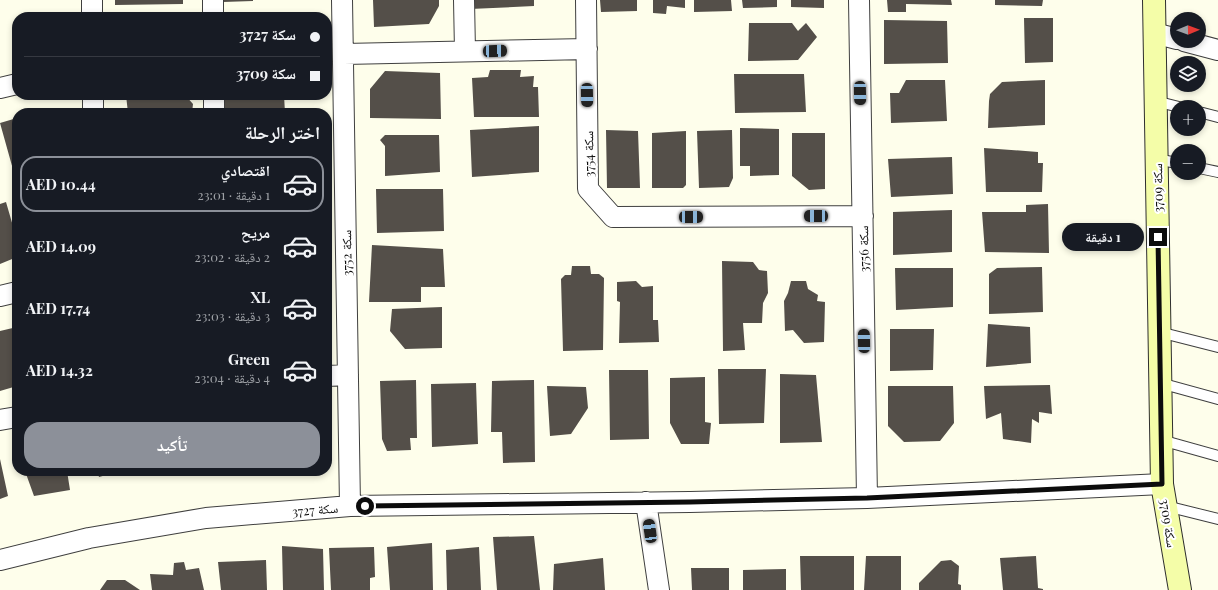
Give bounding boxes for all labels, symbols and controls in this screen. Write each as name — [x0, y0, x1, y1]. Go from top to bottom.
north arrow — [1170, 12, 1206, 48]
map controls — [1170, 12, 1206, 180]
text: سكة 3727 — [239, 24, 296, 44]
car — [483, 45, 507, 57]
button: layers — [1170, 56, 1206, 92]
text: سكة 3709 — [236, 63, 296, 83]
car — [854, 81, 866, 105]
car — [581, 83, 593, 107]
button: + — [1170, 100, 1206, 136]
text: اختر الرحلة — [245, 120, 320, 144]
street label: سكة 3754 — [579, 131, 597, 177]
button: − — [1170, 144, 1206, 180]
text: اقتصادي — [221, 160, 270, 180]
street label: سكة 3709 — [1148, 163, 1166, 213]
icon: car — [282, 166, 318, 202]
text: AED 10.44 — [26, 174, 96, 194]
text: 1 دقيقة · 23:01 — [197, 186, 270, 203]
car — [804, 210, 828, 222]
car — [679, 211, 703, 223]
text: مريح — [241, 222, 270, 242]
callout: 1 دقيقة — [1062, 223, 1144, 251]
street label: سكة 3756 — [854, 225, 872, 273]
icon: car — [282, 228, 318, 264]
text: 1 دقيقة — [1085, 228, 1121, 245]
route end — [1149, 228, 1167, 246]
street label: سكة 3752 — [337, 230, 355, 276]
text: AED 14.09 — [26, 236, 96, 256]
text: 2 دقيقة · 23:02 — [195, 248, 270, 265]
text: XL — [250, 287, 270, 307]
icon: car — [282, 290, 318, 326]
text: AED 17.74 — [26, 298, 90, 318]
text: 3 دقيقة · 23:03 — [195, 307, 270, 324]
car — [858, 329, 870, 353]
text: Green — [228, 349, 270, 369]
icon: car — [282, 352, 318, 388]
text: AED 14.32 — [26, 360, 93, 380]
text: 4 دقيقة · 23:04 — [194, 369, 270, 386]
button: تأكيد — [24, 422, 320, 468]
route start — [356, 497, 374, 515]
street label: سكة 3709 — [1157, 497, 1181, 549]
street label: سكة 3727 — [291, 499, 339, 519]
car — [642, 518, 658, 544]

